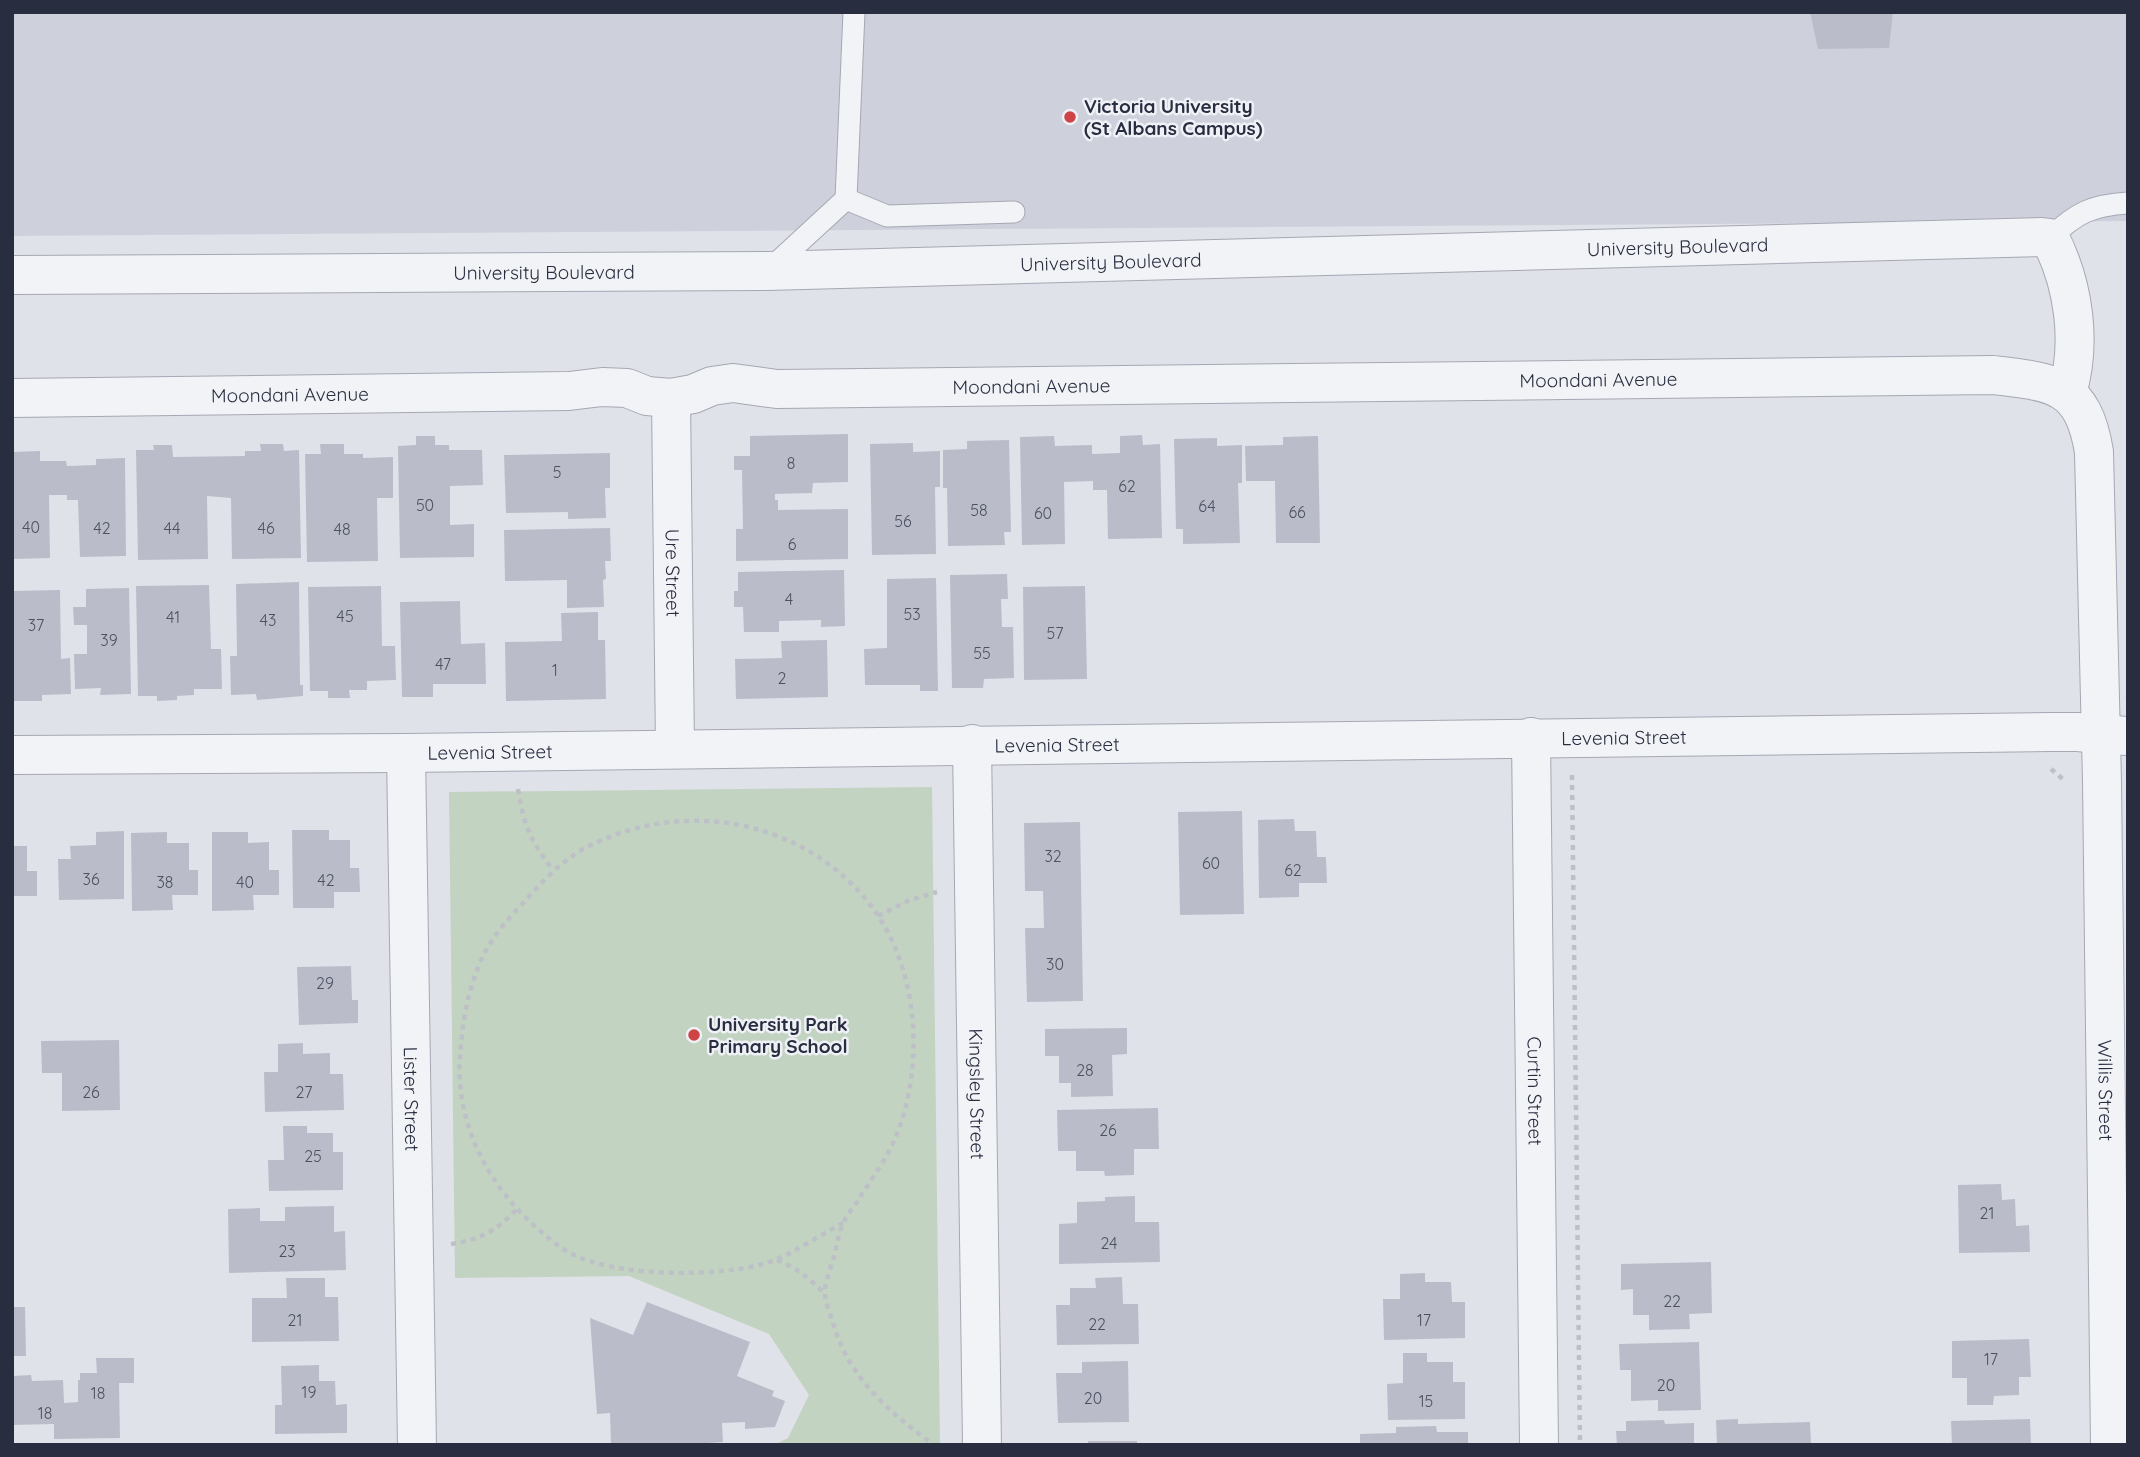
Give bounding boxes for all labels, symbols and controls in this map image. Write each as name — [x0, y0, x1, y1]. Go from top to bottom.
place label: Victoria University (St Albans Campus) — [1084, 94, 1263, 140]
marker: Victoria University (St Albans Campus) — [1062, 109, 1078, 125]
street label: University Boulevard — [1587, 232, 1769, 261]
street label: University Boulevard — [1020, 247, 1202, 276]
street label: University Boulevard — [453, 260, 635, 285]
street label: Moondani Avenue — [1519, 367, 1678, 392]
street label: Moondani Avenue — [952, 373, 1111, 399]
street label: Moondani Avenue — [211, 382, 369, 407]
house number: 8 — [787, 453, 795, 473]
house number: 5 — [553, 462, 561, 482]
house number: 62 — [1118, 476, 1136, 496]
house number: 50 — [416, 495, 434, 515]
house number: 64 — [1198, 496, 1216, 516]
house number: 58 — [970, 500, 988, 520]
house number: 66 — [1288, 502, 1306, 522]
house number: 60 — [1034, 503, 1052, 523]
house number: 56 — [894, 511, 912, 531]
house number: 40 — [22, 517, 40, 537]
house number: 42 — [93, 518, 111, 538]
house number: 44 — [164, 518, 180, 538]
house number: 46 — [257, 518, 275, 538]
house number: 48 — [333, 519, 351, 539]
street label: Ure Street — [660, 529, 685, 617]
house number: 6 — [788, 534, 797, 554]
house number: 4 — [785, 589, 793, 609]
house number: 53 — [903, 604, 921, 624]
house number: 45 — [336, 606, 354, 626]
house number: 41 — [166, 607, 180, 627]
house number: 43 — [260, 610, 276, 630]
house number: 37 — [28, 615, 44, 635]
house number: 57 — [1047, 623, 1063, 643]
house number: 39 — [100, 630, 118, 650]
house number: 55 — [973, 643, 991, 663]
house number: 47 — [435, 654, 451, 674]
house number: 1 — [552, 660, 558, 680]
house number: 2 — [778, 668, 787, 688]
street label: Levenia Street — [1561, 725, 1687, 750]
street label: Levenia Street — [994, 732, 1120, 757]
street label: Levenia Street — [427, 739, 553, 765]
house number: 32 — [1044, 846, 1062, 866]
house number: 60 — [1202, 853, 1220, 873]
house number: 62 — [1284, 860, 1302, 880]
house number: 36 — [83, 869, 100, 889]
house number: 42 — [317, 870, 335, 890]
house number: 38 — [156, 872, 174, 892]
house number: 40 — [236, 872, 254, 892]
house number: 30 — [1046, 954, 1064, 974]
house number: 29 — [316, 973, 334, 993]
place label: University Park Primary School — [708, 1012, 848, 1058]
marker: University Park Primary School — [686, 1027, 702, 1043]
street label: Kingsley Street — [964, 1028, 990, 1160]
street label: Curtin Street — [1522, 1036, 1548, 1146]
street label: Willis Street — [2093, 1040, 2118, 1141]
street label: Lister Street — [399, 1046, 424, 1152]
house number: 28 — [1076, 1060, 1094, 1080]
house number: 26 — [82, 1082, 100, 1102]
house number: 27 — [296, 1082, 312, 1102]
house number: 26 — [1099, 1120, 1117, 1140]
house number: 25 — [304, 1146, 322, 1166]
house number: 21 — [1980, 1203, 1994, 1223]
house number: 24 — [1100, 1233, 1118, 1253]
house number: 23 — [278, 1241, 296, 1261]
house number: 22 — [1663, 1291, 1681, 1311]
house number: 21 — [288, 1310, 302, 1330]
house number: 17 — [1417, 1310, 1431, 1330]
house number: 22 — [1088, 1314, 1106, 1334]
house number: 17 — [1984, 1349, 1998, 1369]
house number: 20 — [1657, 1375, 1675, 1395]
house number: 19 — [302, 1382, 316, 1402]
house number: 18 — [91, 1383, 105, 1403]
house number: 20 — [1084, 1388, 1102, 1408]
house number: 15 — [1419, 1391, 1433, 1411]
house number: 18 — [38, 1403, 52, 1423]

